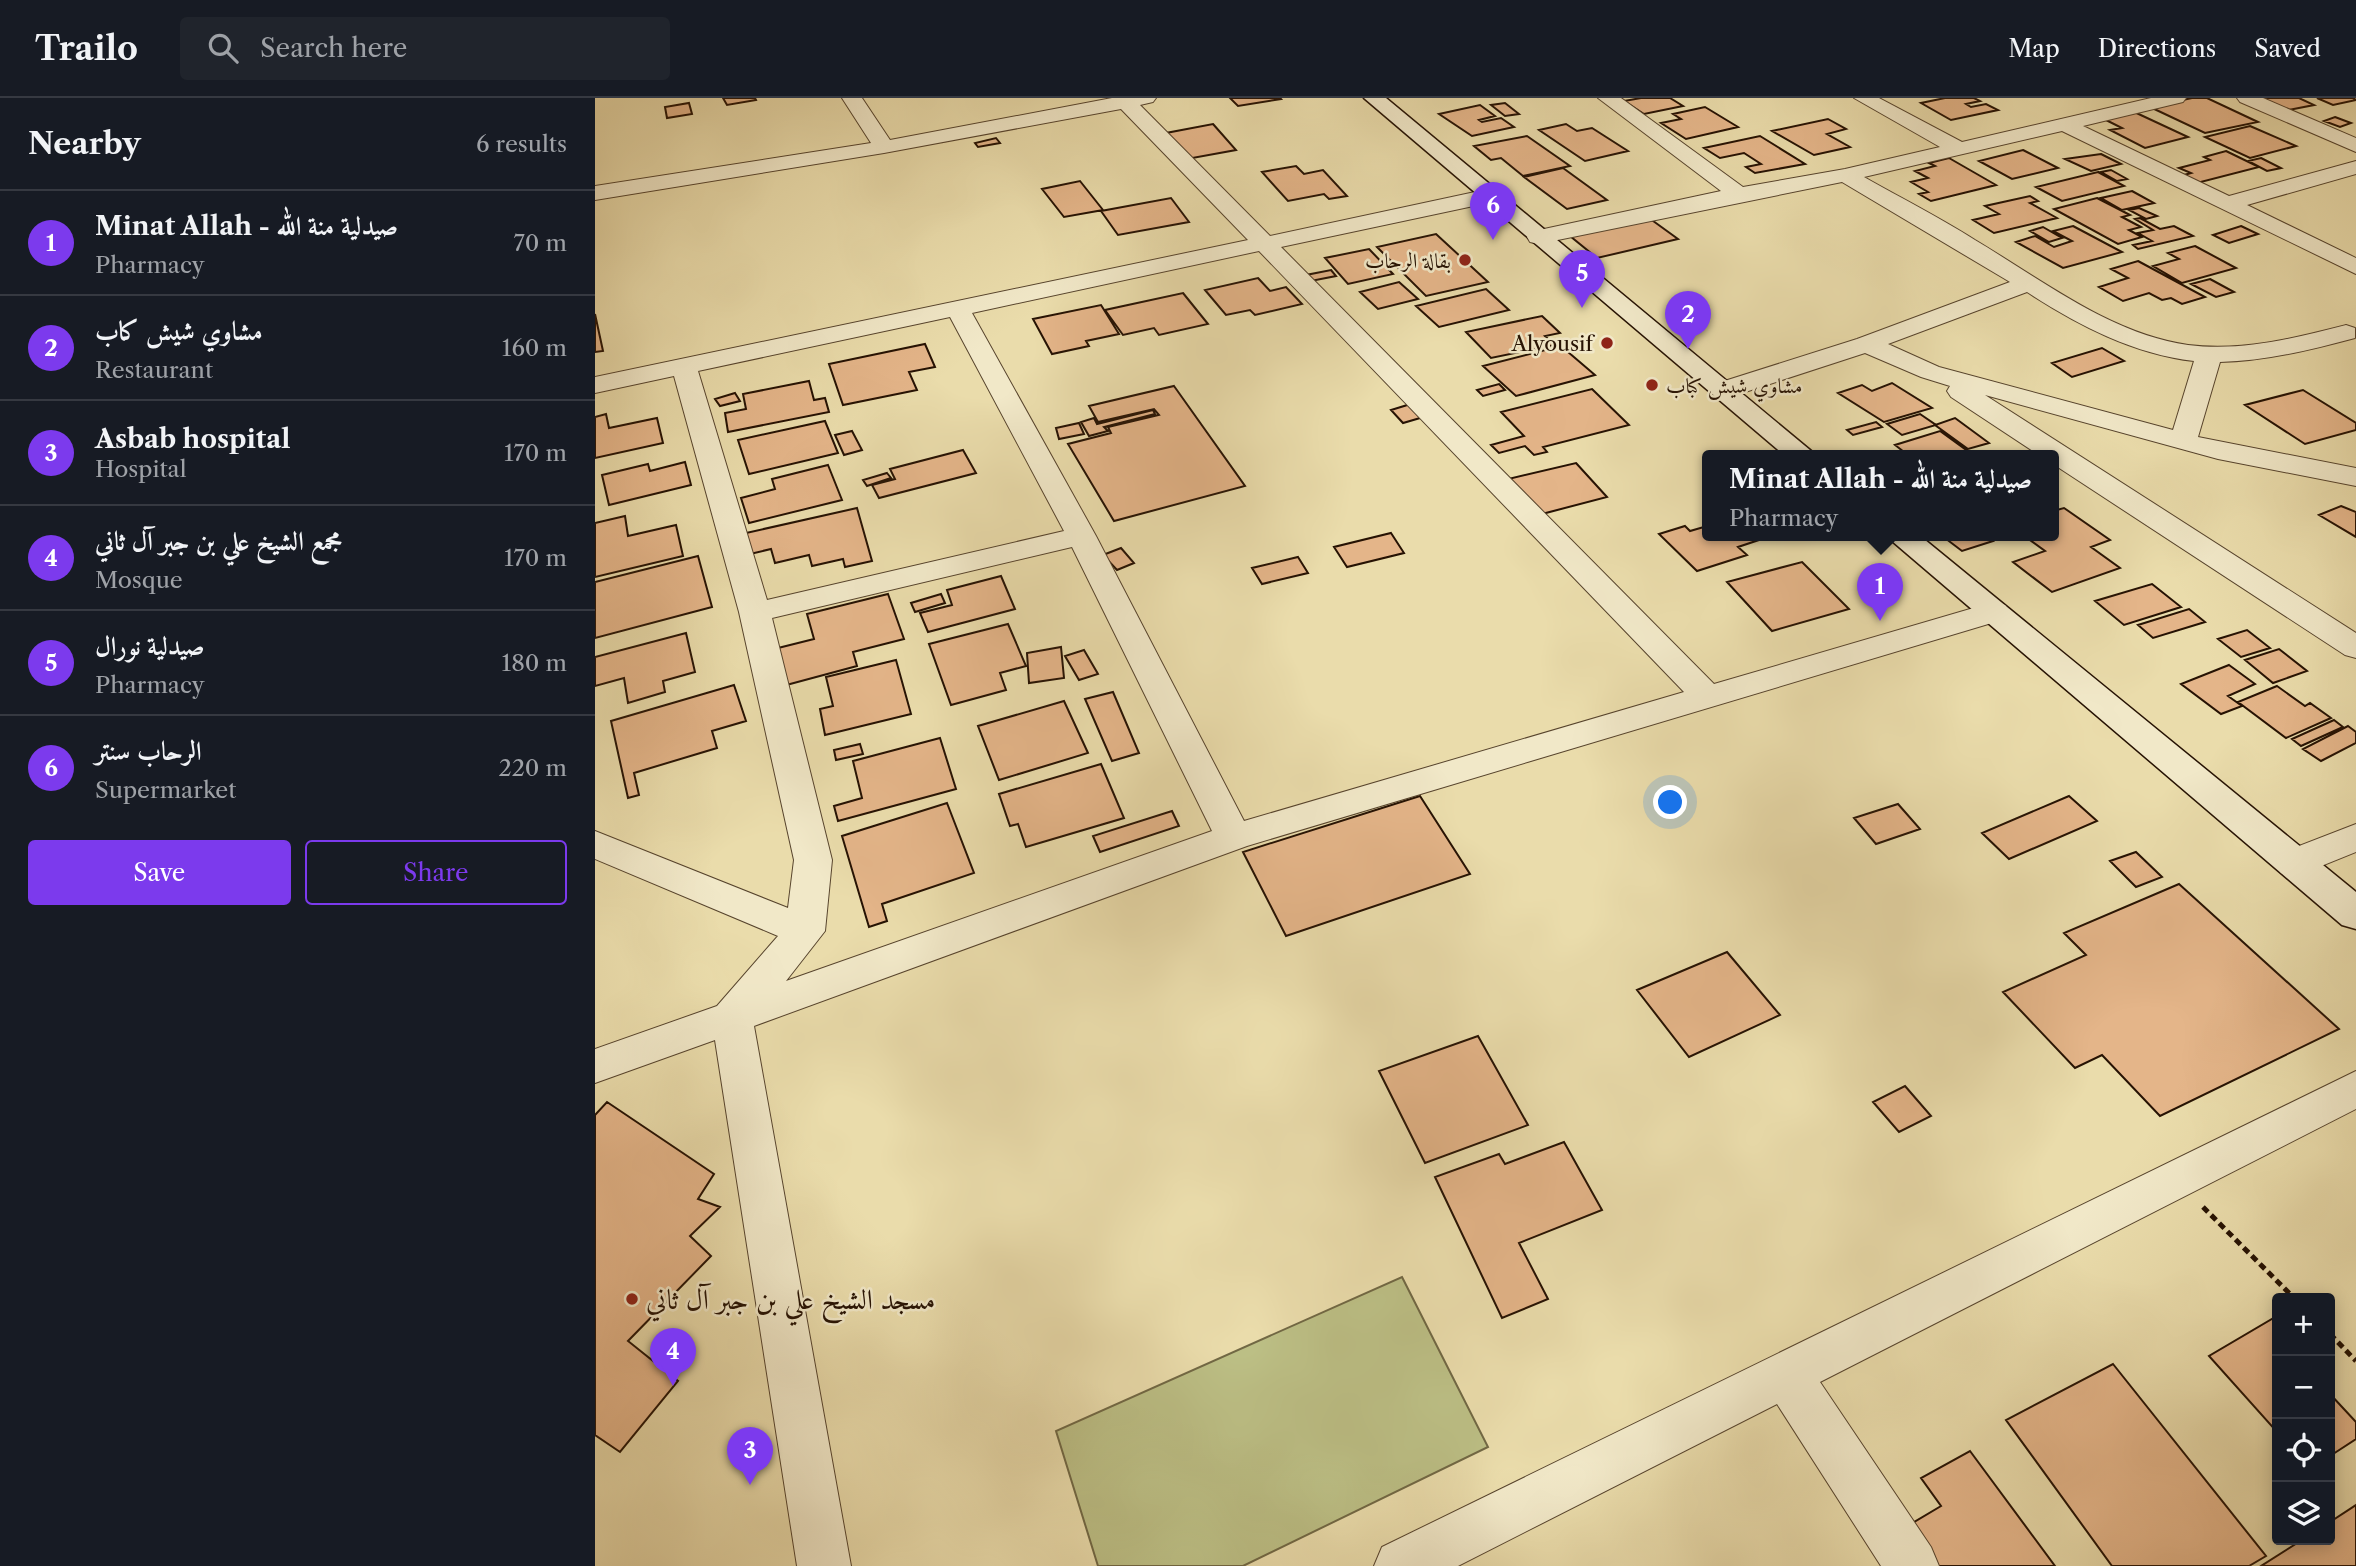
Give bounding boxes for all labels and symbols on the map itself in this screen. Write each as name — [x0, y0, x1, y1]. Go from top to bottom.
pin: 6 — [1470, 182, 1516, 240]
place label: بقالة الرحاب — [1365, 248, 1451, 274]
pin: 5 — [1559, 250, 1605, 308]
marker: بقالة الرحاب — [1457, 252, 1473, 268]
pin: 2 — [1665, 291, 1711, 349]
place label: Alyousif — [1510, 331, 1595, 356]
marker: Alyousif — [1599, 335, 1615, 351]
place label: مشاوي شيش كباب — [1666, 373, 1802, 402]
marker: مشاوي شيش كباب — [1644, 377, 1660, 393]
pin: 1 — [1857, 563, 1903, 621]
your location — [1653, 785, 1687, 819]
place label: مسجد الشيخ علي بن جبر آل ثاني — [646, 1282, 935, 1326]
marker: مسجد الشيخ علي بن جبر آل ثاني — [624, 1291, 640, 1307]
pin: 4 — [650, 1328, 696, 1386]
pin: 3 — [727, 1427, 773, 1485]

